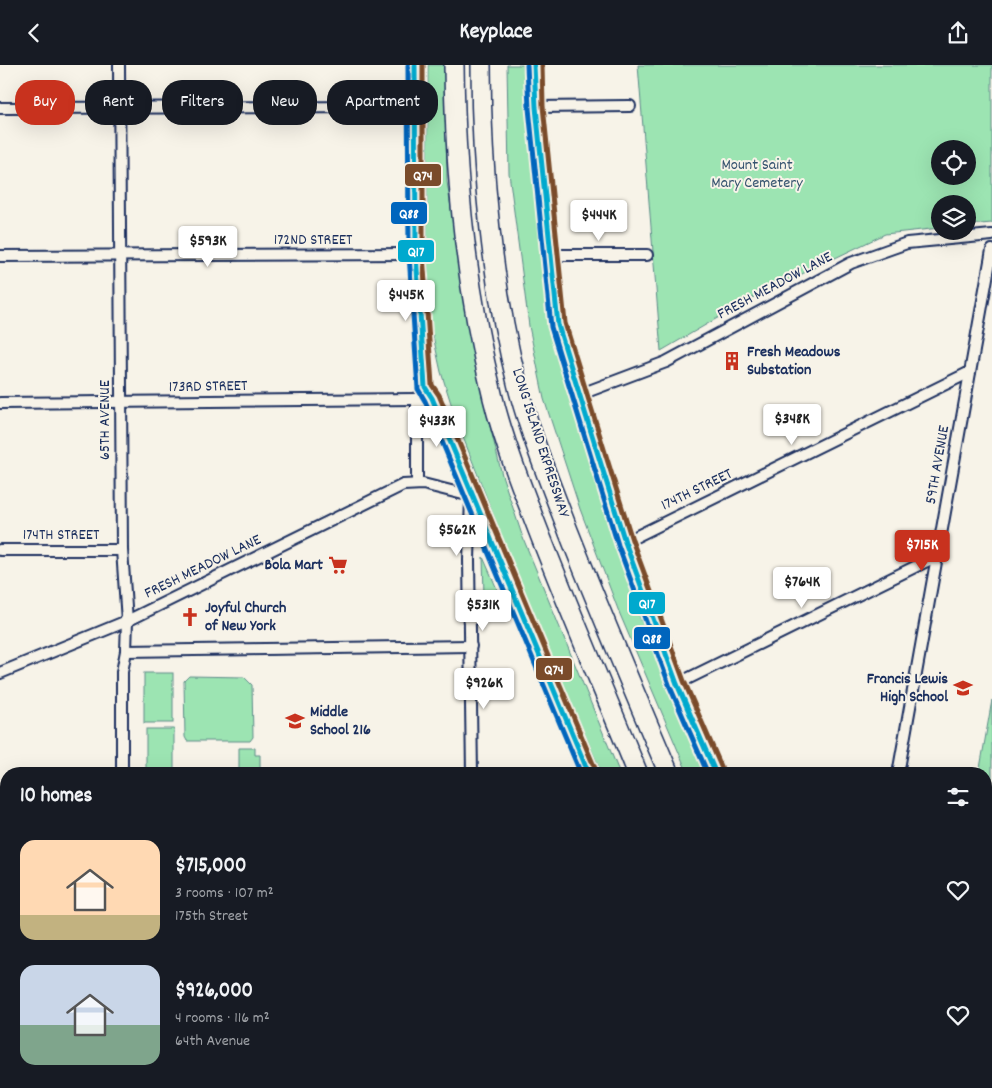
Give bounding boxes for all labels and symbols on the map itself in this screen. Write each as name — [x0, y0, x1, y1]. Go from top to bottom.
park label: Mount Saint Mary Cemetery — [711, 154, 803, 195]
line badge: Q74 — [404, 163, 442, 187]
text: Q74 — [413, 167, 433, 187]
pin: $444K — [564, 199, 634, 242]
line badge: Q88 — [390, 201, 428, 225]
text: Q88 — [399, 205, 419, 225]
pin: $593K — [173, 225, 243, 268]
street label: 172ND STREET — [274, 229, 353, 252]
line badge: Q17 — [397, 239, 435, 263]
text: Q17 — [408, 243, 425, 263]
street label: FRESH MEADOW LANE — [713, 246, 837, 326]
pin: $445K — [371, 279, 441, 322]
place label: Fresh Meadows Substation — [747, 341, 841, 382]
building icon: Fresh Meadows Substation — [721, 350, 743, 372]
street label: LONG ISLAND EXPRESSWAY — [505, 365, 575, 522]
street label: 173RD STREET — [168, 375, 248, 399]
street label: 65TH AVENUE — [94, 379, 117, 460]
pin: $348K — [757, 403, 827, 446]
pin: $433K — [402, 405, 472, 448]
street label: 59TH AVENUE — [920, 423, 956, 506]
street label: 174TH STREET — [657, 463, 737, 517]
pin: $562K — [422, 515, 492, 557]
street label: 174TH STREET — [23, 524, 100, 547]
street label: FRESH MEADOW LANE — [141, 528, 266, 605]
pin: $715K — [887, 529, 957, 572]
place label: Bola Mart — [265, 554, 323, 577]
supermarket icon: Bola Mart — [327, 554, 349, 576]
pin: $764K — [767, 567, 837, 609]
pin: $531K — [448, 589, 518, 632]
line badge: Q17 — [628, 591, 666, 615]
text: Q17 — [639, 595, 656, 615]
place label: Joyful Church of New York — [205, 597, 286, 638]
church icon: Joyful Church of New York — [179, 606, 201, 628]
line badge: Q88 — [633, 626, 671, 650]
text: Q88 — [642, 630, 662, 650]
line badge: Q74 — [535, 657, 573, 681]
text: Q74 — [544, 661, 564, 681]
pin: $926K — [449, 667, 519, 710]
place label: Francis Lewis High School — [867, 668, 948, 709]
school or university icon: Francis Lewis High School — [952, 677, 974, 699]
place label: Middle School 216 — [310, 701, 371, 742]
school or university icon: Middle School 216 — [284, 710, 306, 732]

